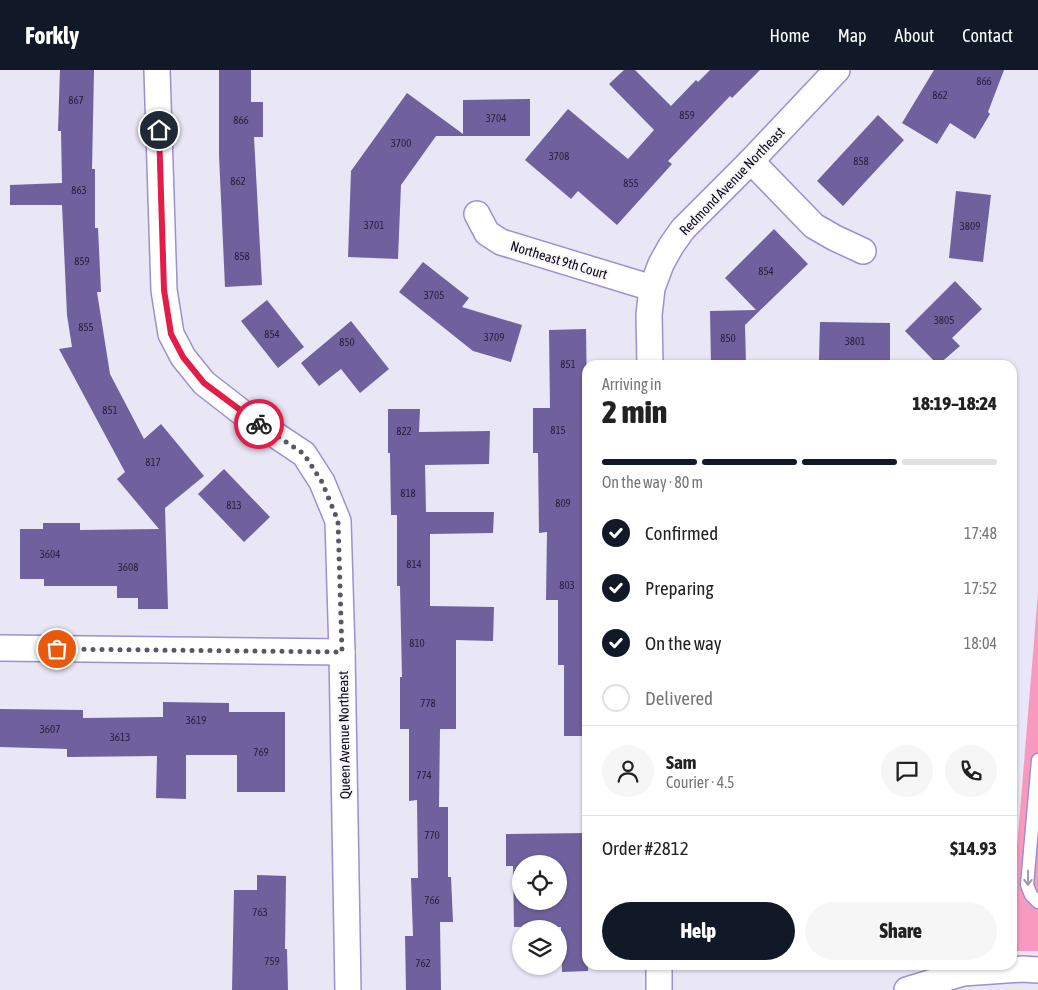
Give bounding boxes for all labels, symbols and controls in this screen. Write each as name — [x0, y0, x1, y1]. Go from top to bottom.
text: Forkly — [25, 22, 79, 49]
text: Home — [770, 25, 810, 46]
text: Map — [838, 25, 867, 46]
text: About — [895, 25, 934, 46]
text: Contact — [962, 25, 1013, 46]
house number: 866 — [976, 75, 992, 87]
house number: 862 — [932, 89, 948, 101]
house number: 867 — [68, 94, 84, 106]
pin — [138, 109, 180, 151]
house number: 859 — [679, 109, 695, 121]
house number: 3704 — [486, 112, 506, 124]
house number: 866 — [233, 114, 249, 126]
icon: home — [145, 116, 173, 144]
street label: Redmond Avenue Northeast — [676, 124, 788, 238]
house number: 3700 — [391, 137, 411, 149]
house number: 3708 — [549, 150, 569, 162]
house number: 858 — [853, 155, 869, 167]
house number: 862 — [230, 175, 246, 187]
house number: 855 — [623, 177, 639, 189]
house number: 863 — [71, 184, 87, 196]
house number: 3701 — [364, 219, 384, 231]
house number: 3809 — [960, 220, 980, 232]
street label: Northeast 9th Court — [509, 238, 609, 282]
house number: 858 — [234, 250, 250, 262]
house number: 859 — [74, 255, 90, 267]
house number: 854 — [758, 265, 774, 277]
house number: 3705 — [424, 289, 444, 301]
house number: 3805 — [934, 314, 954, 326]
house number: 855 — [78, 321, 94, 333]
house number: 854 — [264, 328, 280, 340]
house number: 3709 — [484, 331, 504, 343]
house number: 850 — [720, 332, 736, 344]
house number: 3801 — [845, 335, 865, 347]
house number: 850 — [339, 336, 355, 348]
house number: 851 — [560, 358, 576, 370]
text: Arriving in — [602, 375, 662, 393]
text: 18:19–18:24 — [912, 392, 997, 414]
text: 2 min — [602, 393, 667, 430]
courier — [234, 399, 284, 449]
house number: 851 — [102, 404, 118, 416]
icon: bike — [245, 410, 273, 438]
house number: 815 — [550, 424, 566, 436]
house number: 822 — [396, 425, 412, 437]
house number: 817 — [145, 456, 161, 468]
text: On the way · 80 m — [602, 473, 703, 491]
house number: 818 — [400, 487, 416, 499]
house number: 809 — [555, 497, 571, 509]
house number: 813 — [226, 499, 242, 511]
icon: check — [602, 519, 630, 547]
text: Confirmed — [645, 522, 718, 544]
text: 17:48 — [964, 524, 997, 542]
house number: 3604 — [40, 548, 60, 560]
house number: 814 — [406, 558, 422, 570]
house number: 3608 — [118, 561, 138, 573]
icon: check — [602, 574, 630, 602]
text: Preparing — [645, 577, 714, 599]
house number: 803 — [559, 579, 575, 591]
text: 17:52 — [964, 579, 997, 597]
pin — [36, 628, 78, 670]
icon: check — [602, 629, 630, 657]
text: On the way — [645, 632, 722, 654]
text: 18:04 — [964, 634, 997, 652]
icon: bag — [43, 635, 71, 663]
house number: 810 — [409, 637, 425, 649]
street label: Queen Avenue Northeast — [335, 671, 353, 799]
text: Delivered — [645, 687, 713, 709]
house number: 778 — [420, 697, 436, 709]
house number: 3619 — [186, 714, 206, 726]
house number: 3607 — [40, 723, 60, 735]
house number: 3613 — [110, 731, 130, 743]
button: person — [602, 745, 654, 797]
button: chat — [881, 745, 933, 797]
button: phone — [945, 745, 997, 797]
house number: 769 — [253, 746, 269, 758]
text: Sam — [666, 751, 697, 773]
house number: 774 — [416, 769, 432, 781]
text: Courier · 4.5 — [666, 773, 735, 791]
house number: 770 — [424, 829, 440, 841]
text: Order #2812 — [602, 837, 689, 859]
text: $14.93 — [950, 837, 997, 859]
map controls — [512, 855, 567, 975]
button: locate — [512, 855, 567, 910]
one-way arrow — [1023, 870, 1032, 886]
house number: 766 — [424, 894, 440, 906]
button: Help — [602, 902, 795, 960]
button: Share — [805, 902, 997, 960]
house number: 763 — [252, 906, 268, 918]
button: layers — [512, 920, 567, 975]
house number: 759 — [264, 955, 280, 967]
house number: 762 — [415, 957, 431, 969]

